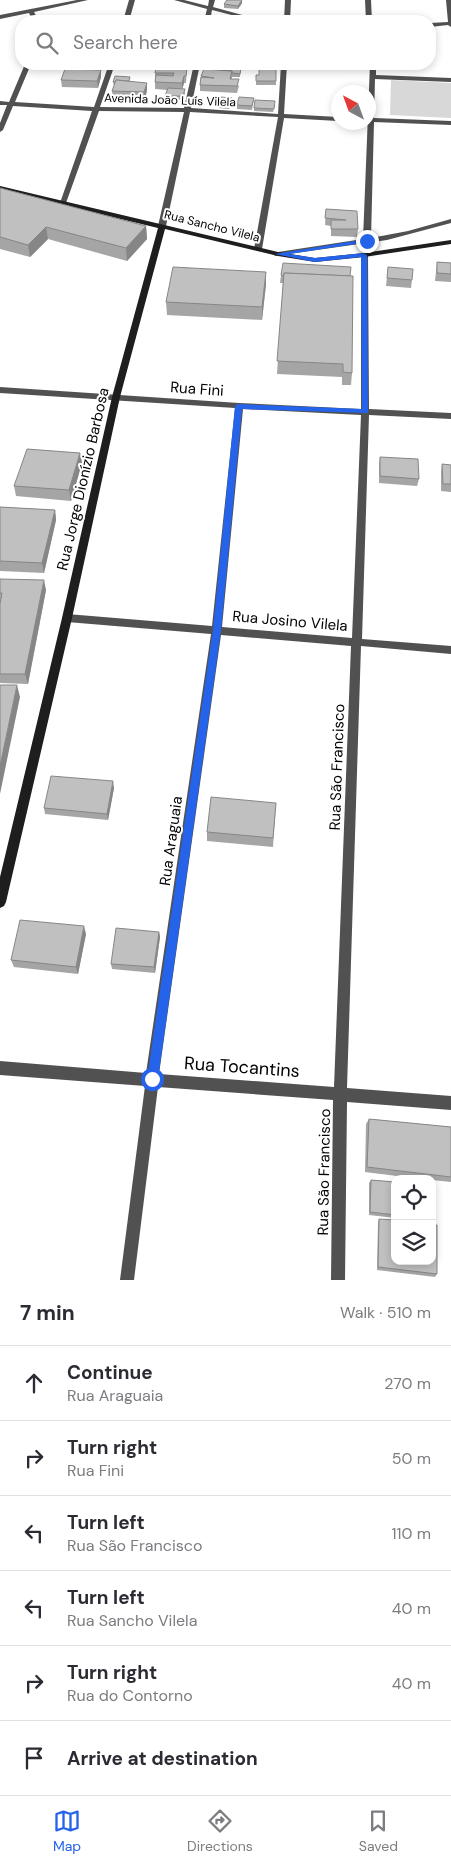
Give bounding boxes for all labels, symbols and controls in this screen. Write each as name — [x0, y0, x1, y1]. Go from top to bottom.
search box — [15, 15, 436, 70]
icon: search — [33, 29, 61, 57]
text: Search here — [73, 30, 178, 55]
north arrow — [331, 85, 376, 130]
street label: Avenida João Luís Vilela — [104, 90, 236, 110]
street label: Rua Sancho Vilela — [163, 206, 261, 246]
route end — [356, 230, 379, 253]
street label: Rua Fini — [170, 377, 224, 401]
street label: Rua Jorge Dionízio Barbosa — [52, 386, 114, 572]
street label: Rua Josino Vilela — [231, 606, 349, 636]
street label: Rua São Francisco — [325, 703, 349, 831]
street label: Rua Araguaia — [155, 795, 187, 887]
street label: Rua Tocantins — [183, 1051, 301, 1083]
route start — [141, 1068, 164, 1091]
street label: Rua São Francisco — [313, 1108, 335, 1236]
map controls — [391, 1175, 436, 1265]
button: locate — [391, 1175, 436, 1220]
button: layers — [391, 1220, 436, 1265]
text: 7 min — [20, 1299, 75, 1327]
text: Walk · 510 m — [340, 1302, 431, 1323]
text: Continue — [67, 1360, 153, 1385]
icon: ahead — [20, 1369, 48, 1397]
text: 270 m — [384, 1373, 431, 1394]
text: Rua Araguaia — [67, 1385, 163, 1406]
text: Turn right — [67, 1435, 157, 1460]
icon: right — [20, 1444, 48, 1472]
text: 50 m — [392, 1448, 431, 1469]
text: Rua Fini — [67, 1460, 124, 1481]
text: Turn left — [67, 1510, 145, 1535]
icon: left — [20, 1519, 48, 1547]
text: 110 m — [392, 1523, 431, 1544]
text: Rua São Francisco — [67, 1535, 202, 1556]
text: Turn left — [67, 1585, 145, 1610]
icon: left — [20, 1594, 48, 1622]
text: 40 m — [392, 1598, 431, 1619]
text: Rua Sancho Vilela — [67, 1610, 197, 1631]
text: Turn right — [67, 1660, 157, 1685]
icon: right — [20, 1669, 48, 1697]
text: 40 m — [392, 1673, 431, 1694]
text: Rua do Contorno — [67, 1685, 193, 1706]
icon: arrive — [20, 1744, 48, 1772]
text: Arrive at destination — [67, 1746, 258, 1771]
tab: Map — [53, 1807, 81, 1855]
tab: Directions — [187, 1807, 253, 1855]
tab: Saved — [359, 1807, 398, 1855]

